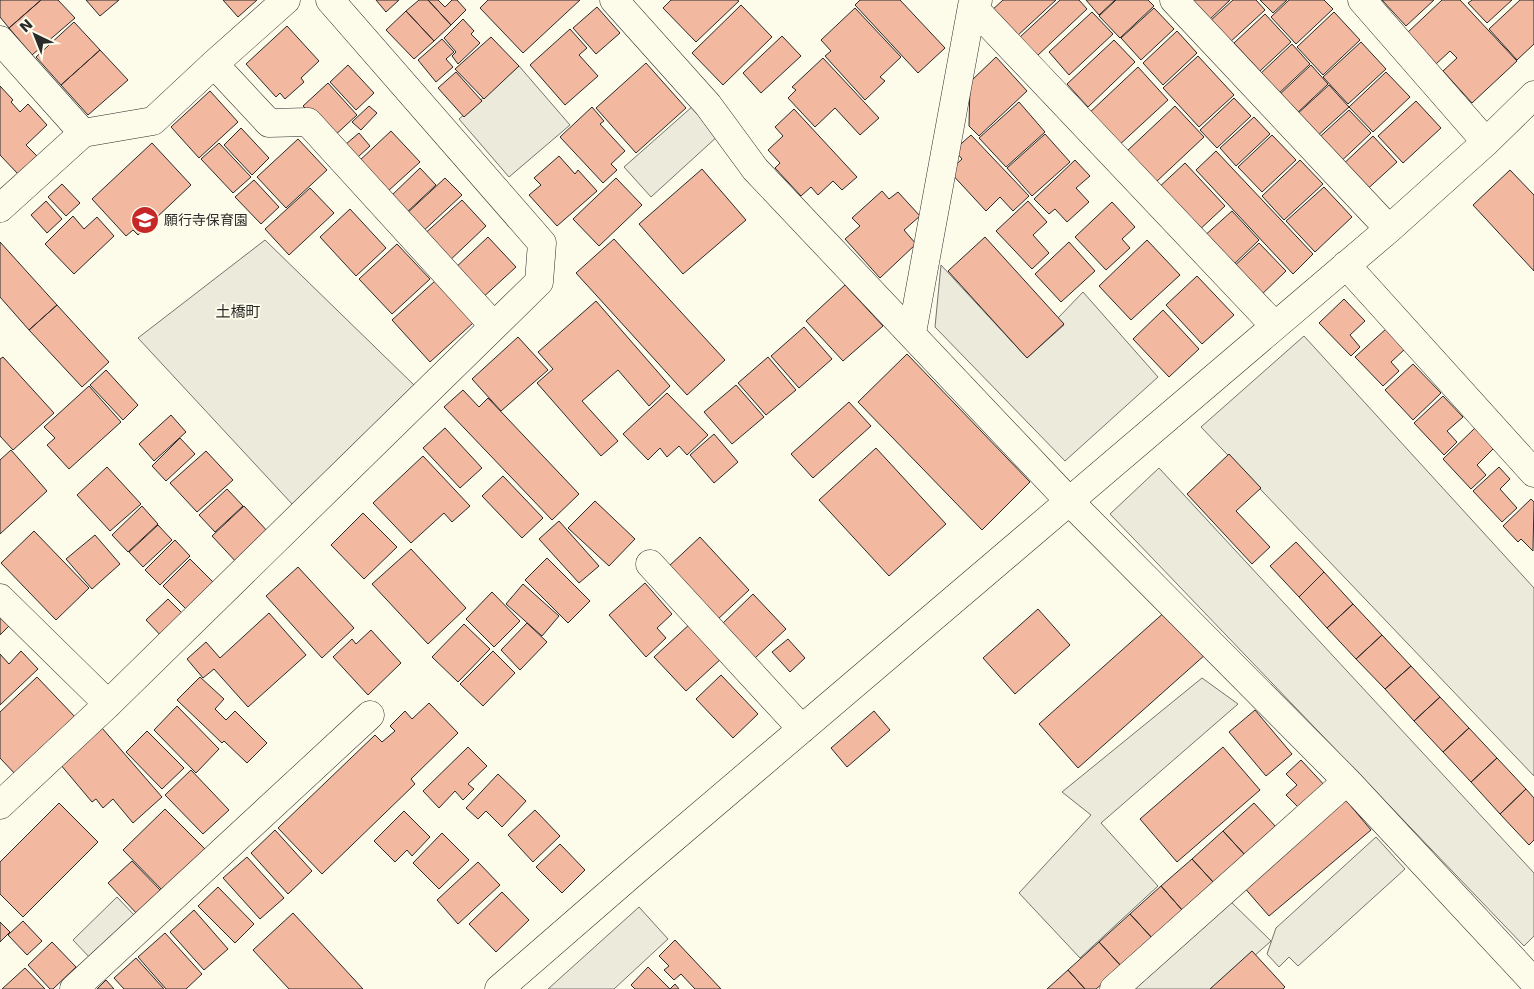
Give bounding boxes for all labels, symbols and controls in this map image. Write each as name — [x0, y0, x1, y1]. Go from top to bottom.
north arrow — [10, 10, 60, 60]
text: N — [16, 16, 36, 35]
school or university icon: 願行寺保育園 — [130, 205, 160, 235]
place label: 願行寺保育園 — [164, 212, 248, 228]
district label: 土橋町 — [215, 303, 261, 321]

